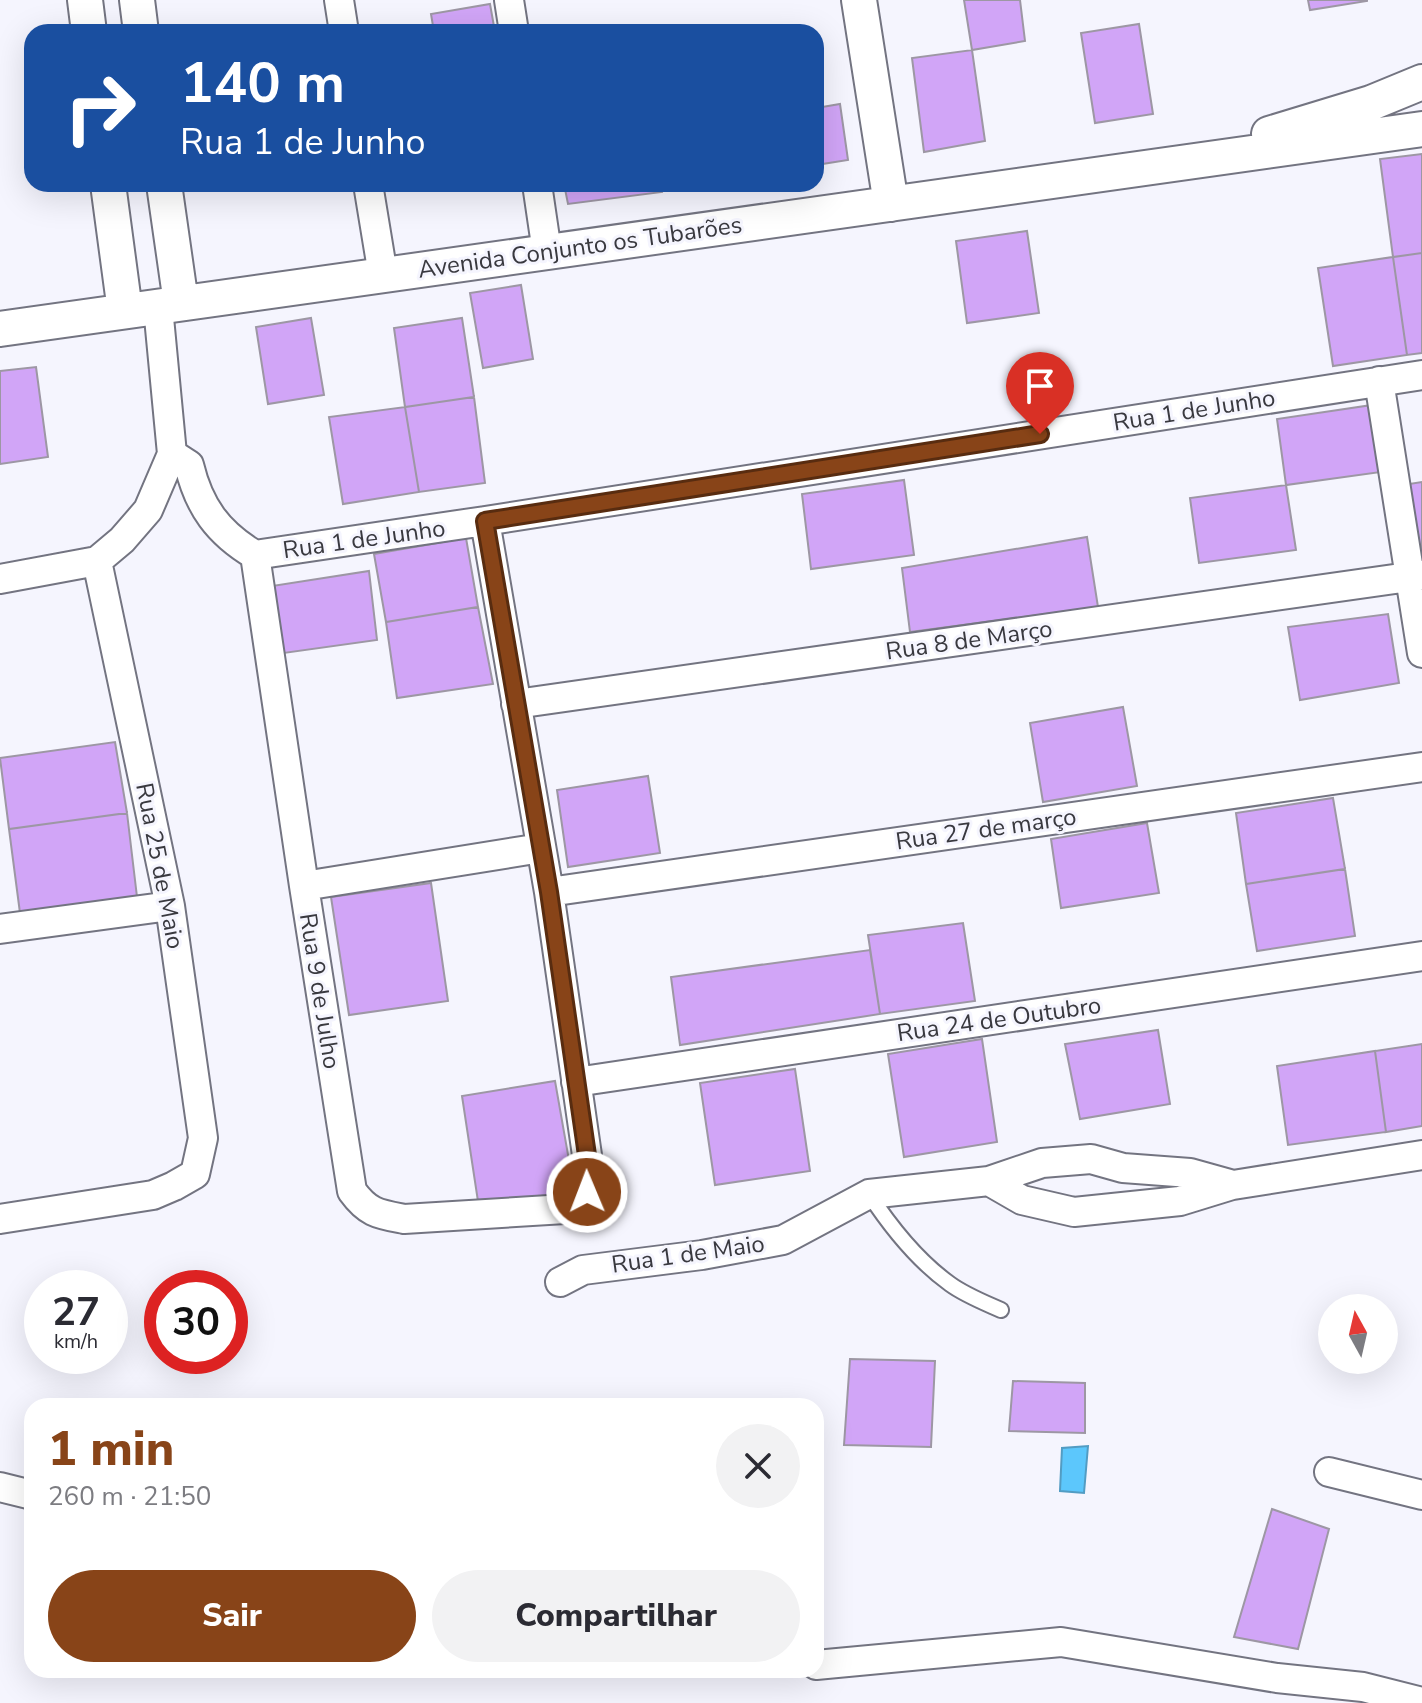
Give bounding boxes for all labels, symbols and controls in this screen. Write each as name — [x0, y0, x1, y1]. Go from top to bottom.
text: 140 m — [180, 45, 345, 122]
icon: right — [48, 56, 152, 160]
text: Rua 1 de Junho — [180, 118, 426, 167]
street label: Avenida Conjunto os Tubarões — [416, 208, 744, 286]
pin — [1006, 352, 1074, 434]
icon: arrive — [1018, 364, 1062, 408]
street label: Rua 1 de Junho — [1111, 381, 1277, 439]
street label: Rua 1 de Junho — [281, 512, 447, 566]
street label: Rua 8 de Março — [884, 612, 1054, 668]
street label: Rua 25 de Maio — [128, 780, 192, 952]
street label: Rua 27 de março — [894, 800, 1078, 858]
street label: Rua 9 de Julho — [292, 911, 348, 1071]
street label: Rua 24 de Outubro — [895, 989, 1103, 1049]
position arrow — [545, 1150, 629, 1234]
street label: Rua 1 de Maio — [609, 1227, 767, 1281]
speed limit sign: 30 — [144, 1270, 248, 1374]
text: 27 — [52, 1285, 100, 1339]
north arrow — [1318, 1294, 1398, 1374]
map controls — [1318, 1294, 1398, 1374]
text: km/h — [54, 1328, 98, 1355]
text: 1 min — [48, 1416, 174, 1482]
button: close — [716, 1424, 800, 1508]
text: 260 m · 21:50 — [48, 1479, 211, 1514]
button: Sair — [48, 1570, 416, 1662]
button: Compartilhar — [432, 1570, 800, 1662]

